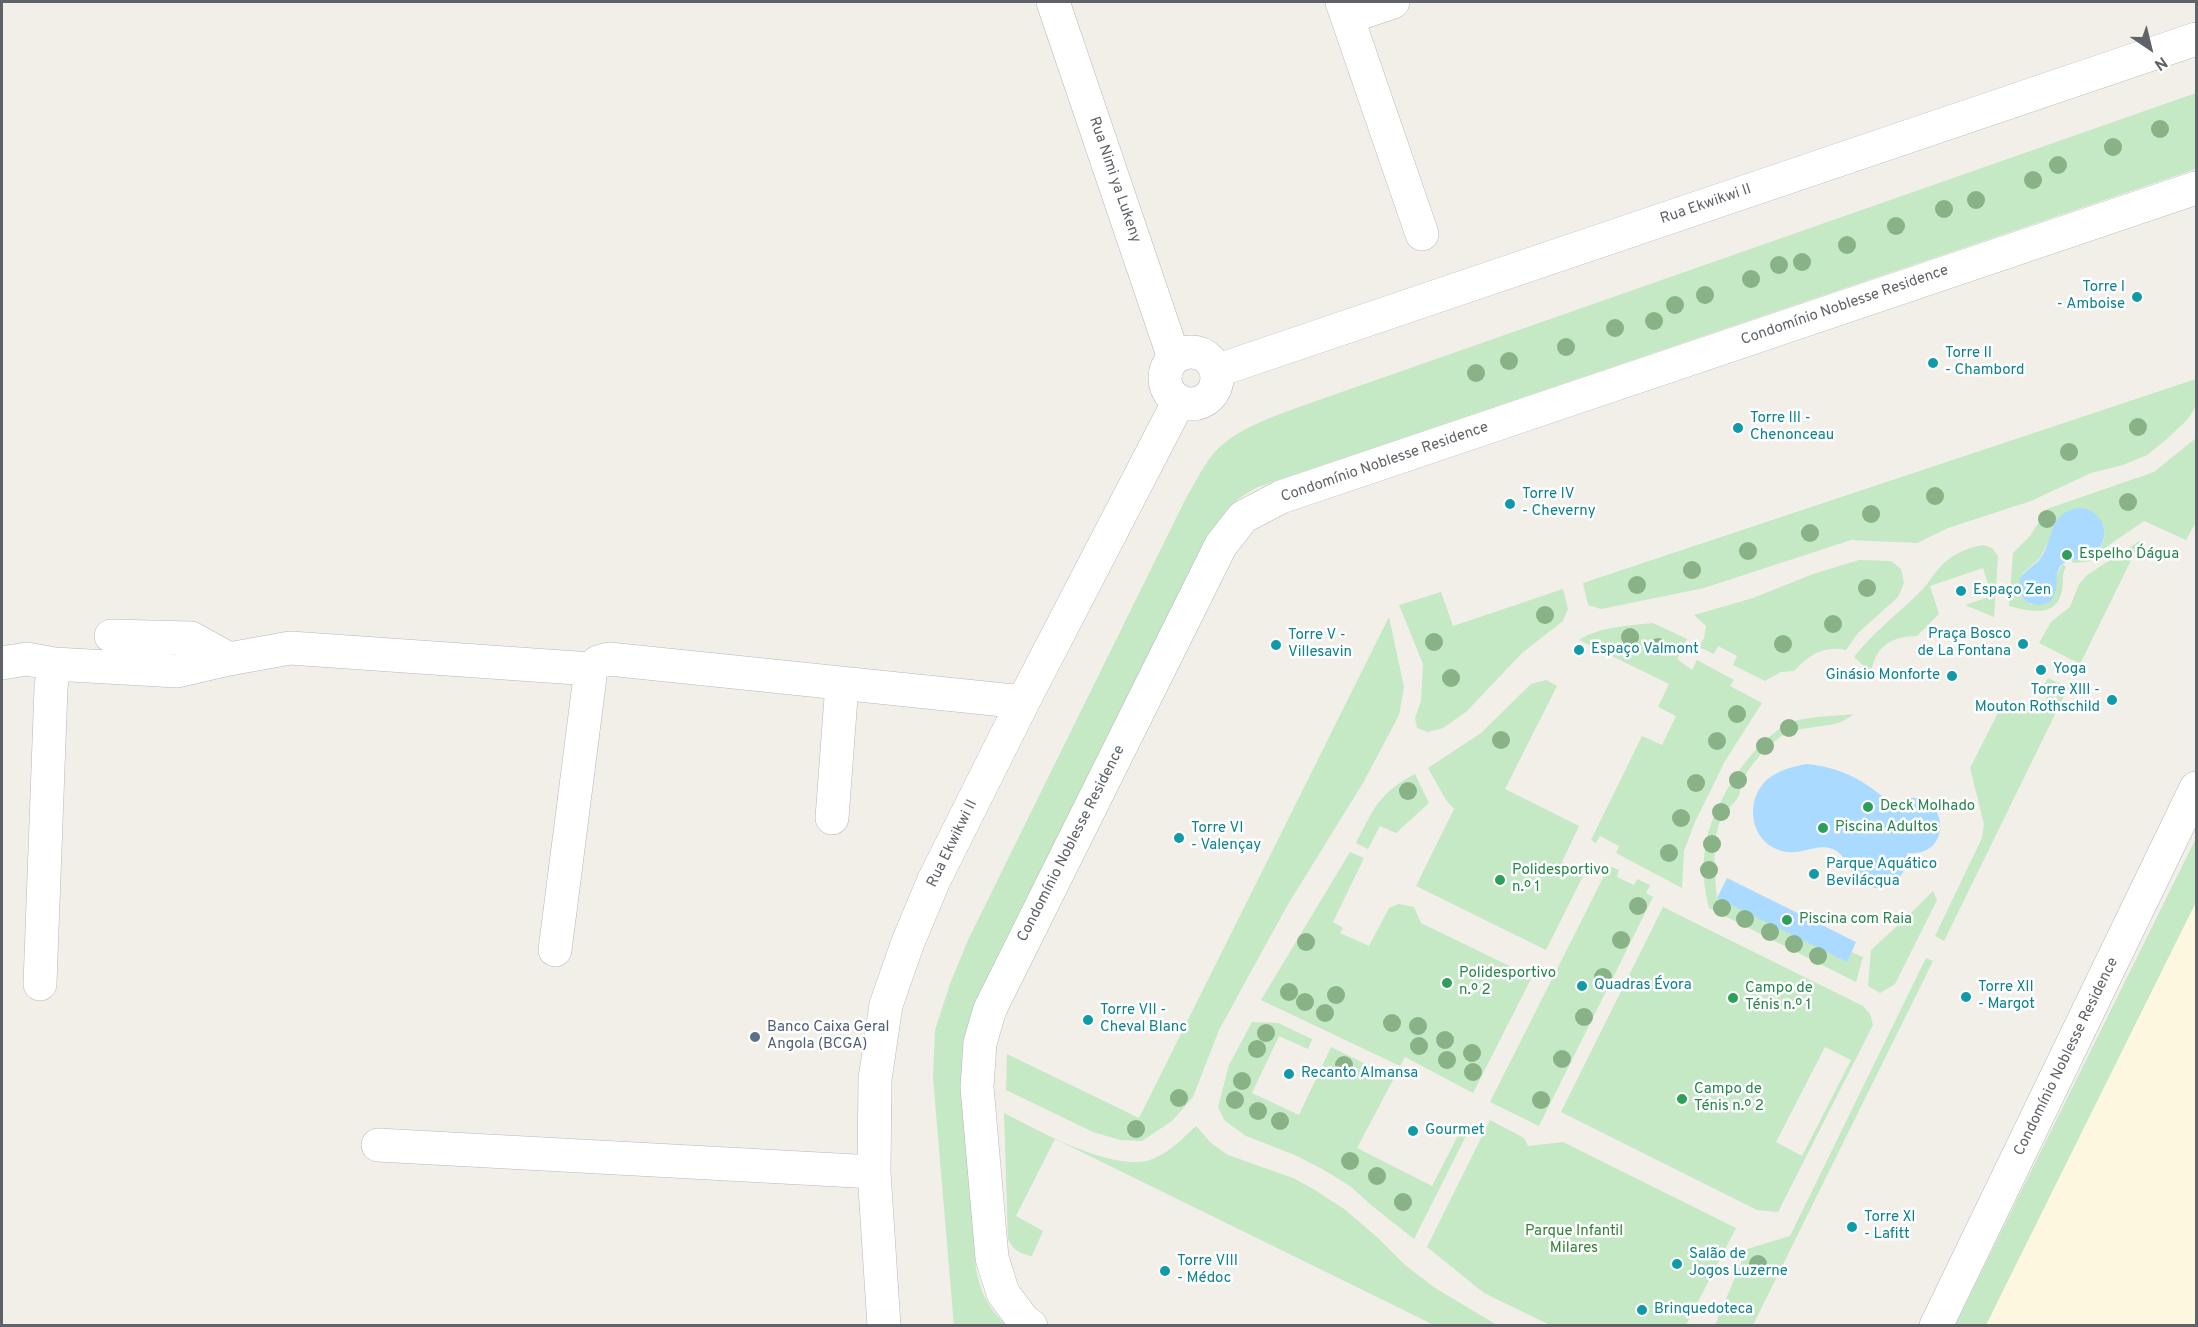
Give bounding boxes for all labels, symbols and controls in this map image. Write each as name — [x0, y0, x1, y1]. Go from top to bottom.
north arrow — [2120, 18, 2180, 78]
text: N — [2150, 51, 2171, 74]
street label: Rua Nimi ya Lukeny — [1084, 115, 1144, 245]
street label: Rua Ekwikwi II — [1658, 181, 1754, 229]
street label: Condomínio Noblesse Residence — [1739, 262, 1951, 350]
place label: Torre I - Amboise — [2057, 279, 2125, 314]
marker: Torre I - Amboise — [2130, 290, 2144, 304]
place label: Torre II - Chambord — [1945, 345, 2024, 380]
marker: Torre II - Chambord — [1926, 356, 1940, 370]
place label: Torre III - Chenonceau — [1750, 410, 1834, 445]
street label: Condomínio Noblesse Residence — [1279, 419, 1491, 507]
marker: Torre III - Chenonceau — [1731, 421, 1745, 435]
place label: Torre IV - Cheverny — [1522, 486, 1596, 521]
marker: Torre IV - Cheverny — [1503, 497, 1517, 511]
place label: Espelho D´água — [2079, 546, 2179, 564]
marker: Espelho D´água — [2060, 548, 2074, 562]
place label: Espaço Zen — [1973, 582, 2051, 600]
marker: Espaço Zen — [1954, 584, 1968, 598]
place label: Praça Bosco de La Fontana — [1917, 626, 2011, 661]
place label: Torre V - Villesavin — [1288, 627, 1352, 662]
marker: Praça Bosco de La Fontana — [2016, 637, 2030, 651]
marker: Torre V - Villesavin — [1269, 638, 1283, 652]
place label: Espaço Valmont — [1591, 641, 1699, 659]
marker: Espaço Valmont — [1572, 643, 1586, 657]
place label: Yoga — [2053, 661, 2086, 679]
marker: Yoga — [2034, 663, 2048, 677]
place label: Ginásio Monforte — [1825, 667, 1940, 685]
marker: Ginásio Monforte — [1945, 669, 1959, 683]
place label: Torre XIII - Mouton Rothschild — [1975, 682, 2100, 717]
marker: Torre XIII - Mouton Rothschild — [2105, 693, 2119, 707]
street label: Condomínio Noblesse Residence — [1014, 743, 1130, 945]
street label: Rua Ekwikwi II — [924, 797, 982, 891]
place label: Deck Molhado — [1880, 798, 1975, 816]
marker: Deck Molhado — [1861, 800, 1875, 814]
place label: Piscina Adultos — [1835, 819, 1938, 837]
place label: Torre VI - Valençay — [1191, 820, 1261, 855]
marker: Piscina Adultos — [1816, 821, 1830, 835]
marker: Torre VI - Valençay — [1172, 831, 1186, 845]
place label: Parque Aquático Bevilácqua — [1826, 856, 1937, 891]
place label: Polidesportivo n.º 1 — [1512, 862, 1609, 897]
marker: Parque Aquático Bevilácqua — [1807, 867, 1821, 881]
marker: Polidesportivo n.º 1 — [1493, 873, 1507, 887]
place label: Piscina com Raia — [1799, 911, 1912, 929]
marker: Piscina com Raia — [1780, 913, 1794, 927]
street label: Condomínio Noblesse Residence — [2011, 955, 2123, 1159]
place label: Polidesportivo n.º 2 — [1459, 965, 1556, 1000]
marker: Polidesportivo n.º 2 — [1440, 976, 1454, 990]
place label: Quadras Évora — [1594, 977, 1692, 995]
marker: Quadras Évora — [1575, 979, 1589, 993]
place label: Torre XII - Margot — [1978, 979, 2035, 1014]
place label: Campo de Ténis n.º 1 — [1745, 980, 1813, 1015]
marker: Torre XII - Margot — [1959, 990, 1973, 1004]
marker: Campo de Ténis n.º 1 — [1726, 991, 1740, 1005]
place label: Torre VII - Cheval Blanc — [1100, 1002, 1187, 1037]
marker: Torre VII - Cheval Blanc — [1081, 1013, 1095, 1027]
place label: Banco Caixa Geral Angola (BCGA) — [767, 1019, 889, 1054]
marker: Banco Caixa Geral Angola (BCGA) — [748, 1030, 762, 1044]
place label: Recanto Almansa — [1301, 1065, 1418, 1083]
marker: Recanto Almansa — [1282, 1067, 1296, 1081]
place label: Campo de Ténis n.º 2 — [1694, 1081, 1764, 1116]
marker: Campo de Ténis n.º 2 — [1675, 1092, 1689, 1106]
place label: Gourmet — [1425, 1122, 1485, 1140]
marker: Gourmet — [1406, 1124, 1420, 1138]
place label: Torre XI - Lafitt — [1864, 1209, 1916, 1244]
marker: Torre XI - Lafitt — [1845, 1220, 1859, 1234]
park label: Parque Infantil Milares — [1525, 1223, 1623, 1258]
place label: Salão de Jogos Luzerne — [1689, 1246, 1788, 1281]
place label: Torre VIII - Médoc — [1177, 1253, 1238, 1288]
marker: Salão de Jogos Luzerne — [1670, 1257, 1684, 1271]
marker: Torre VIII - Médoc — [1158, 1264, 1172, 1278]
place label: Brinquedoteca — [1654, 1301, 1753, 1319]
marker: Brinquedoteca — [1635, 1303, 1649, 1317]

